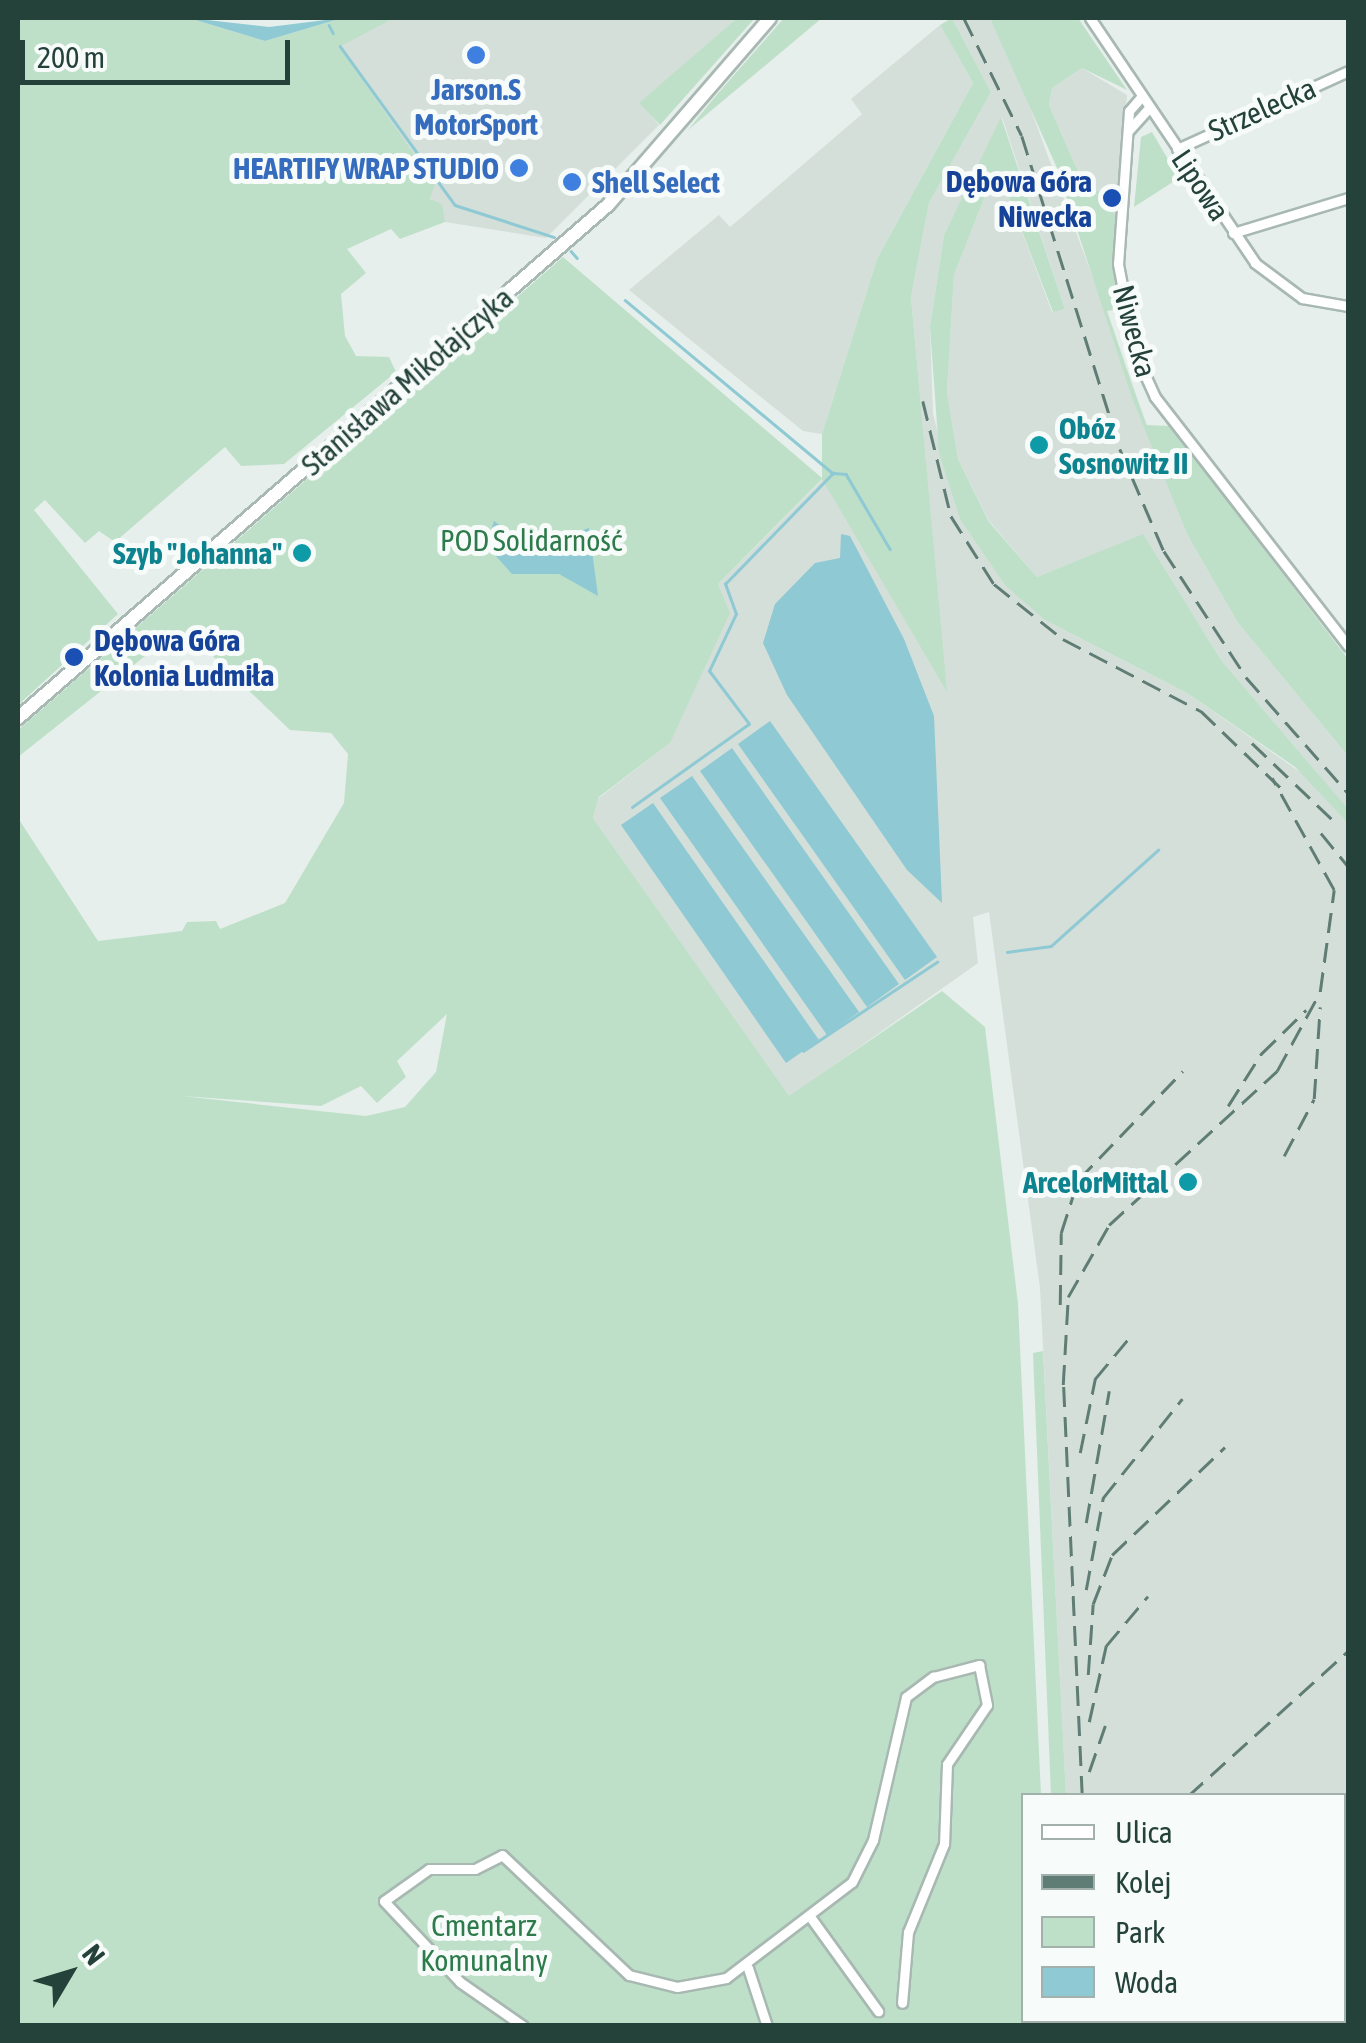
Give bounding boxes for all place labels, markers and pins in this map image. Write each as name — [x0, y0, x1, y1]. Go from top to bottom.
marker: Jarson.S MotorSport — [465, 44, 487, 66]
place label: Jarson.S MotorSport — [414, 71, 538, 142]
place label: HEARTIFY WRAP STUDIO — [233, 150, 499, 186]
marker: HEARTIFY WRAP STUDIO — [508, 157, 530, 179]
place label: Dębowa Góra Niwecka — [946, 163, 1092, 234]
place label: Shell Select — [592, 164, 720, 200]
marker: Shell Select — [561, 171, 583, 193]
marker: Dębowa Góra Niwecka — [1101, 187, 1123, 209]
place label: Obóz Sosnowitz II — [1059, 410, 1188, 480]
marker: Obóz Sosnowitz II — [1028, 434, 1050, 456]
place label: Szyb "Johanna" — [113, 535, 282, 571]
marker: Szyb "Johanna" — [291, 542, 313, 564]
place label: Dębowa Góra Kolonia Ludmiła — [94, 622, 274, 692]
marker: Dębowa Góra Kolonia Ludmiła — [63, 646, 85, 668]
place label: ArcelorMittal — [1023, 1164, 1168, 1200]
marker: ArcelorMittal — [1177, 1171, 1199, 1193]

